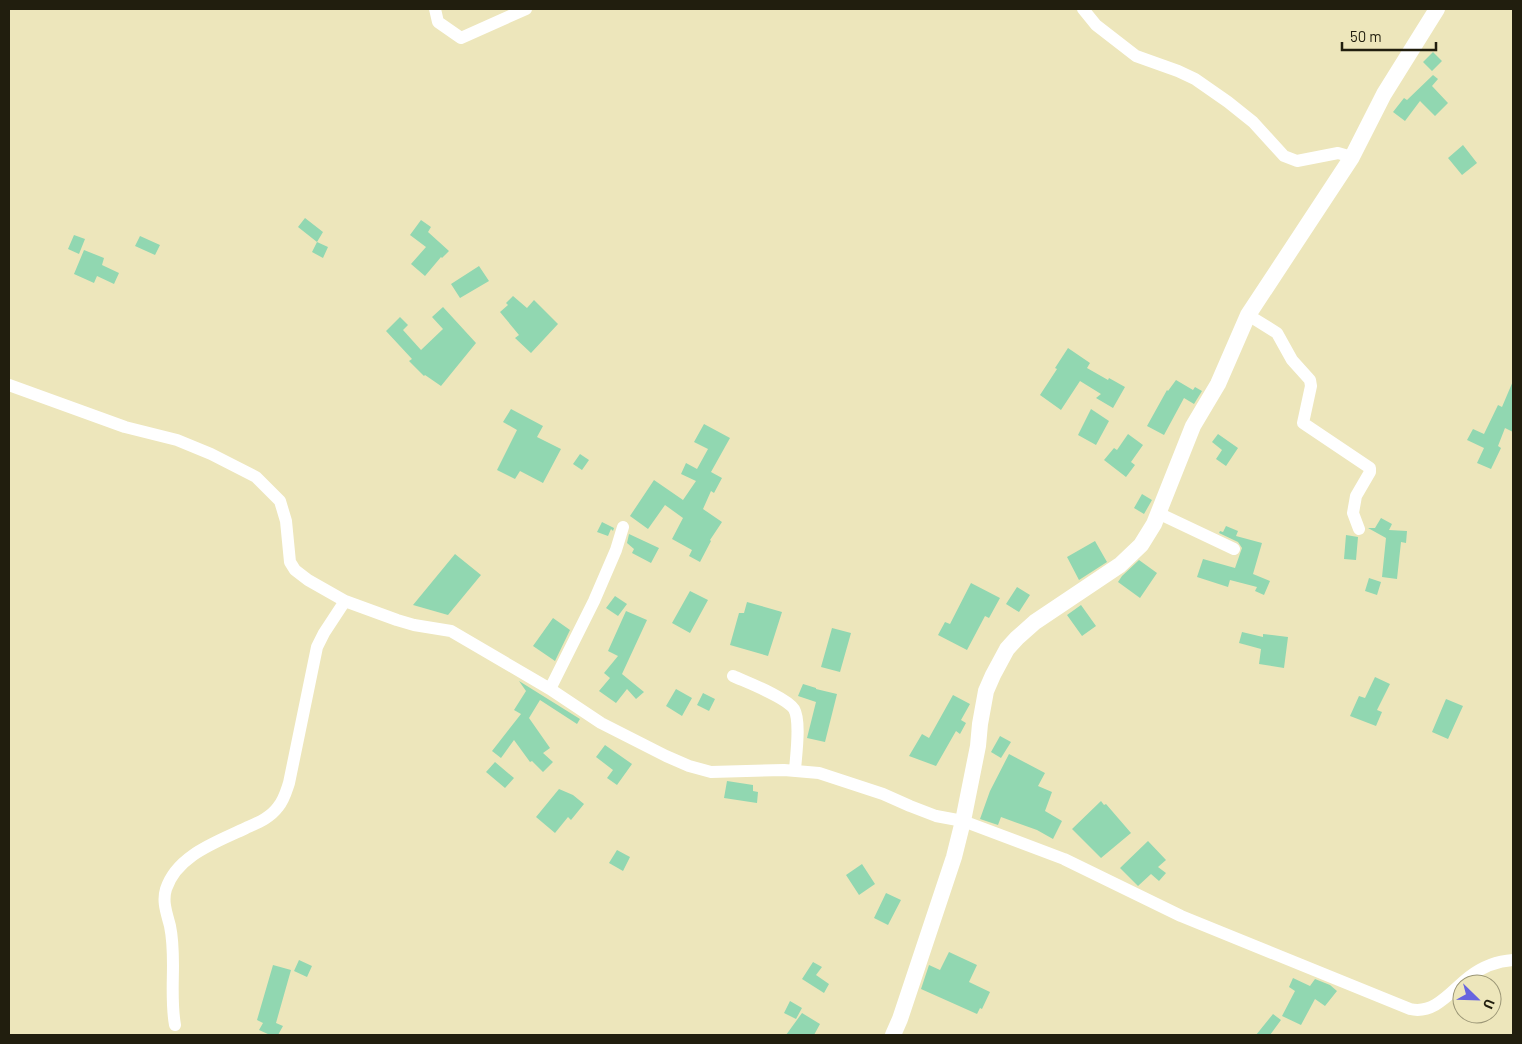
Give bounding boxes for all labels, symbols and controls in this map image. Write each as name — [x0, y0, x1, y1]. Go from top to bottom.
scale bar — [1342, 20, 1436, 52]
text: 50 m — [1350, 27, 1382, 45]
north arrow — [1452, 974, 1502, 1024]
text: U — [1480, 997, 1499, 1012]

